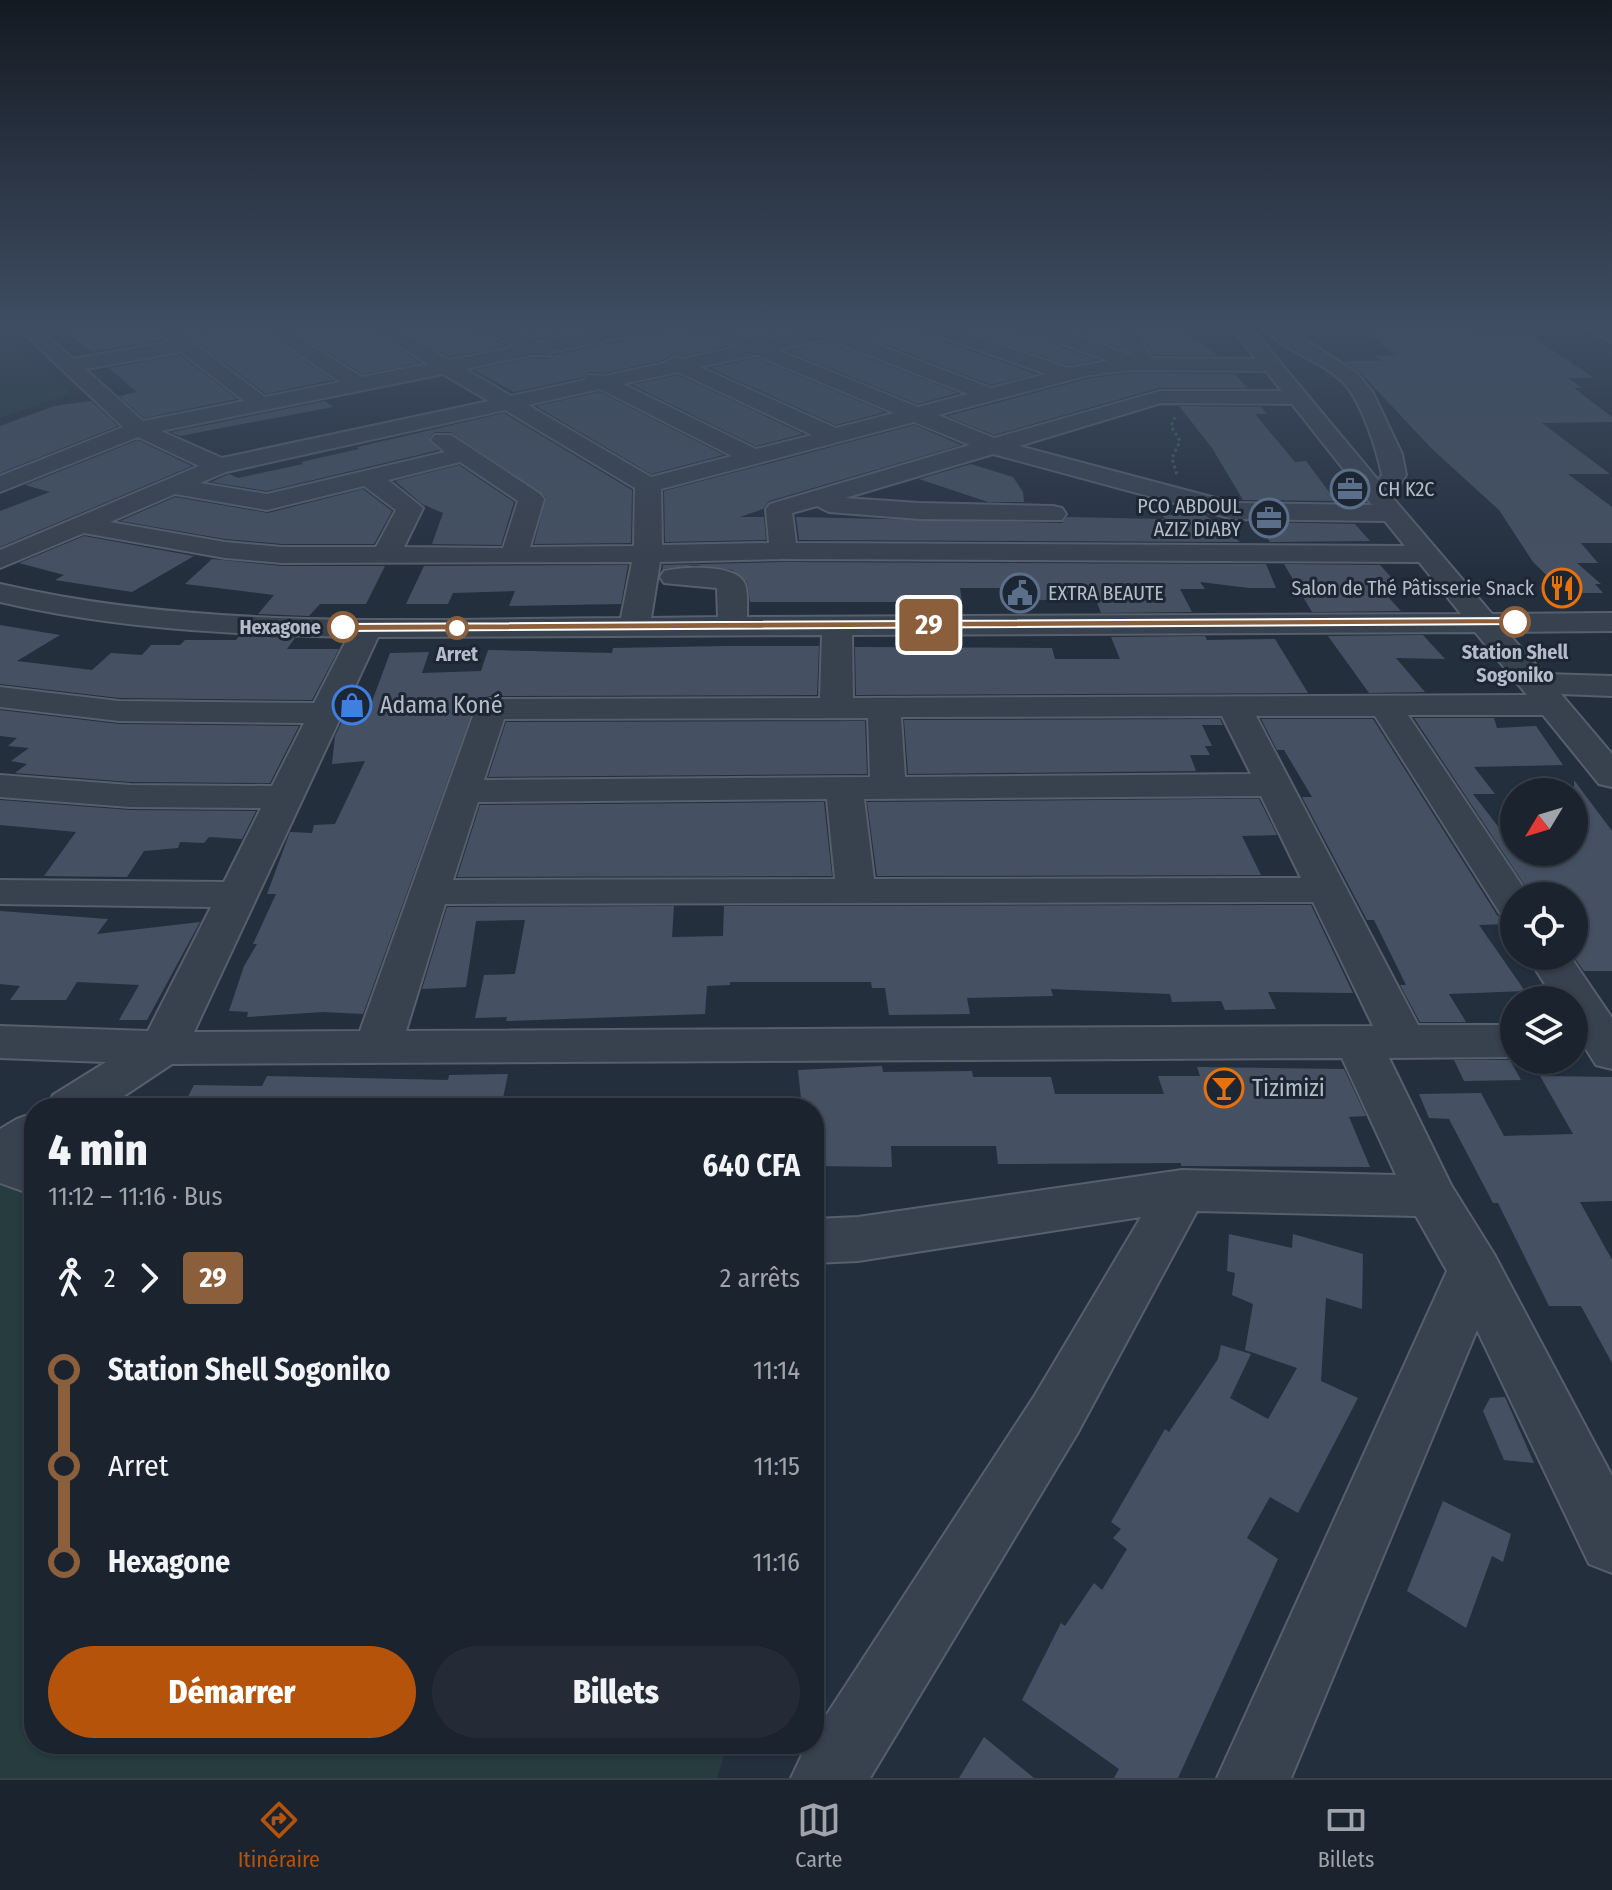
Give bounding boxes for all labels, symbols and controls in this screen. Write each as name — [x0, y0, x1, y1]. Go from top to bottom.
office icon: CH K2C — [1329, 468, 1371, 510]
place label: CH K2C — [1378, 477, 1434, 501]
place label: PCO ABDOUL AZIZ DIABY — [1137, 494, 1241, 541]
office icon: PCO ABDOUL AZIZ DIABY — [1248, 497, 1290, 539]
restaurant icon: Salon de Thé Pâtisserie Snack — [1541, 567, 1583, 609]
public building icon: EXTRA BEAUTE — [999, 572, 1041, 614]
place label: Salon de Thé Pâtisserie Snack — [1292, 576, 1535, 600]
place label: EXTRA BEAUTE — [1048, 581, 1164, 605]
line badge: 29 — [893, 599, 965, 651]
marker: Station Shell Sogoniko — [1500, 607, 1530, 637]
text: 29 — [915, 608, 943, 641]
marker: Hexagone — [328, 612, 358, 642]
place label: Hexagone — [239, 615, 321, 639]
marker: Arret — [446, 617, 468, 639]
place label: Station Shell Sogoniko — [1462, 640, 1569, 687]
place label: Arret — [435, 642, 479, 666]
shop icon: Adama Koné — [331, 684, 373, 726]
place label: Adama Koné — [380, 691, 503, 719]
north arrow — [1500, 778, 1588, 866]
map controls — [1500, 778, 1588, 1074]
button: locate — [1500, 882, 1588, 970]
button: layers — [1500, 986, 1588, 1074]
bar icon: Tizimizi — [1203, 1067, 1245, 1109]
place label: Tizimizi — [1252, 1074, 1325, 1102]
text: 4 min — [48, 1124, 148, 1177]
text: 640 CFA — [703, 1148, 800, 1184]
text: 11:12 – 11:16 · Bus — [48, 1181, 223, 1212]
icon: walk — [48, 1256, 92, 1300]
icon: forward — [127, 1256, 171, 1300]
text: 29 — [199, 1261, 227, 1294]
text: 2 — [104, 1263, 115, 1294]
text: 2 arrêts — [720, 1263, 800, 1294]
text: Station Shell Sogoniko — [108, 1352, 390, 1388]
text: 11:14 — [753, 1355, 800, 1386]
text: Arret — [108, 1448, 169, 1484]
text: 11:15 — [754, 1451, 800, 1482]
text: Hexagone — [108, 1544, 230, 1580]
text: 11:16 — [753, 1547, 800, 1578]
button: Démarrer — [48, 1646, 416, 1738]
button: Billets — [432, 1646, 800, 1738]
tab: Itinéraire — [238, 1798, 320, 1873]
tab: Carte — [795, 1798, 842, 1873]
tab: Billets — [1318, 1798, 1374, 1873]

